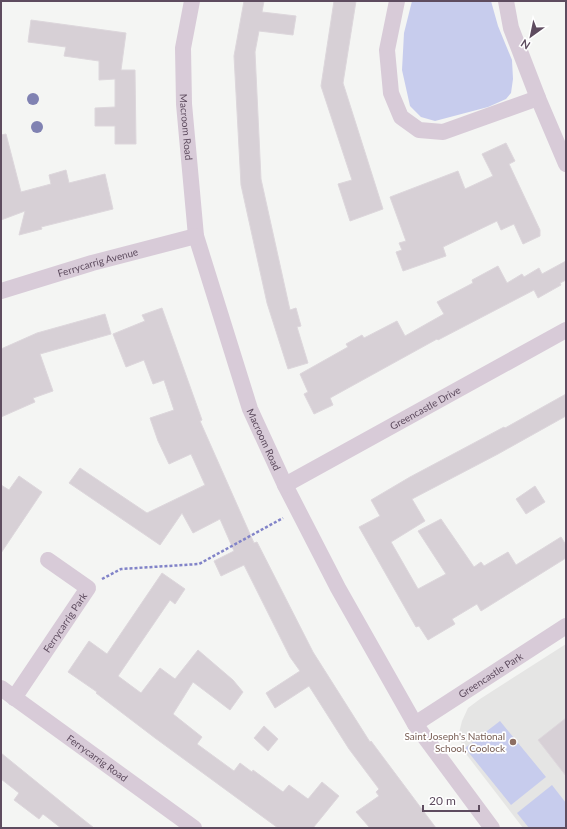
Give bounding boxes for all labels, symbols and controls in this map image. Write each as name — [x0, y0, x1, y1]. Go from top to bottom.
north arrow — [511, 16, 551, 56]
text: N — [518, 37, 532, 53]
street label: Macroom Road — [178, 94, 195, 161]
street label: Ferrycarrig Avenue — [56, 245, 139, 279]
street label: Greencastle Drive — [388, 383, 462, 432]
street label: Macroom Road — [245, 406, 283, 472]
street label: Ferrycarrig Park — [40, 590, 90, 655]
street label: Greencastle Park — [456, 649, 526, 700]
place label: Saint Joseph's National School, Coolock — [405, 730, 506, 754]
street label: Ferrycarrig Road — [65, 732, 130, 784]
marker: Saint Joseph's National School, Coolock — [508, 737, 518, 747]
scale bar — [423, 787, 479, 813]
text: 20 m — [429, 793, 456, 808]

